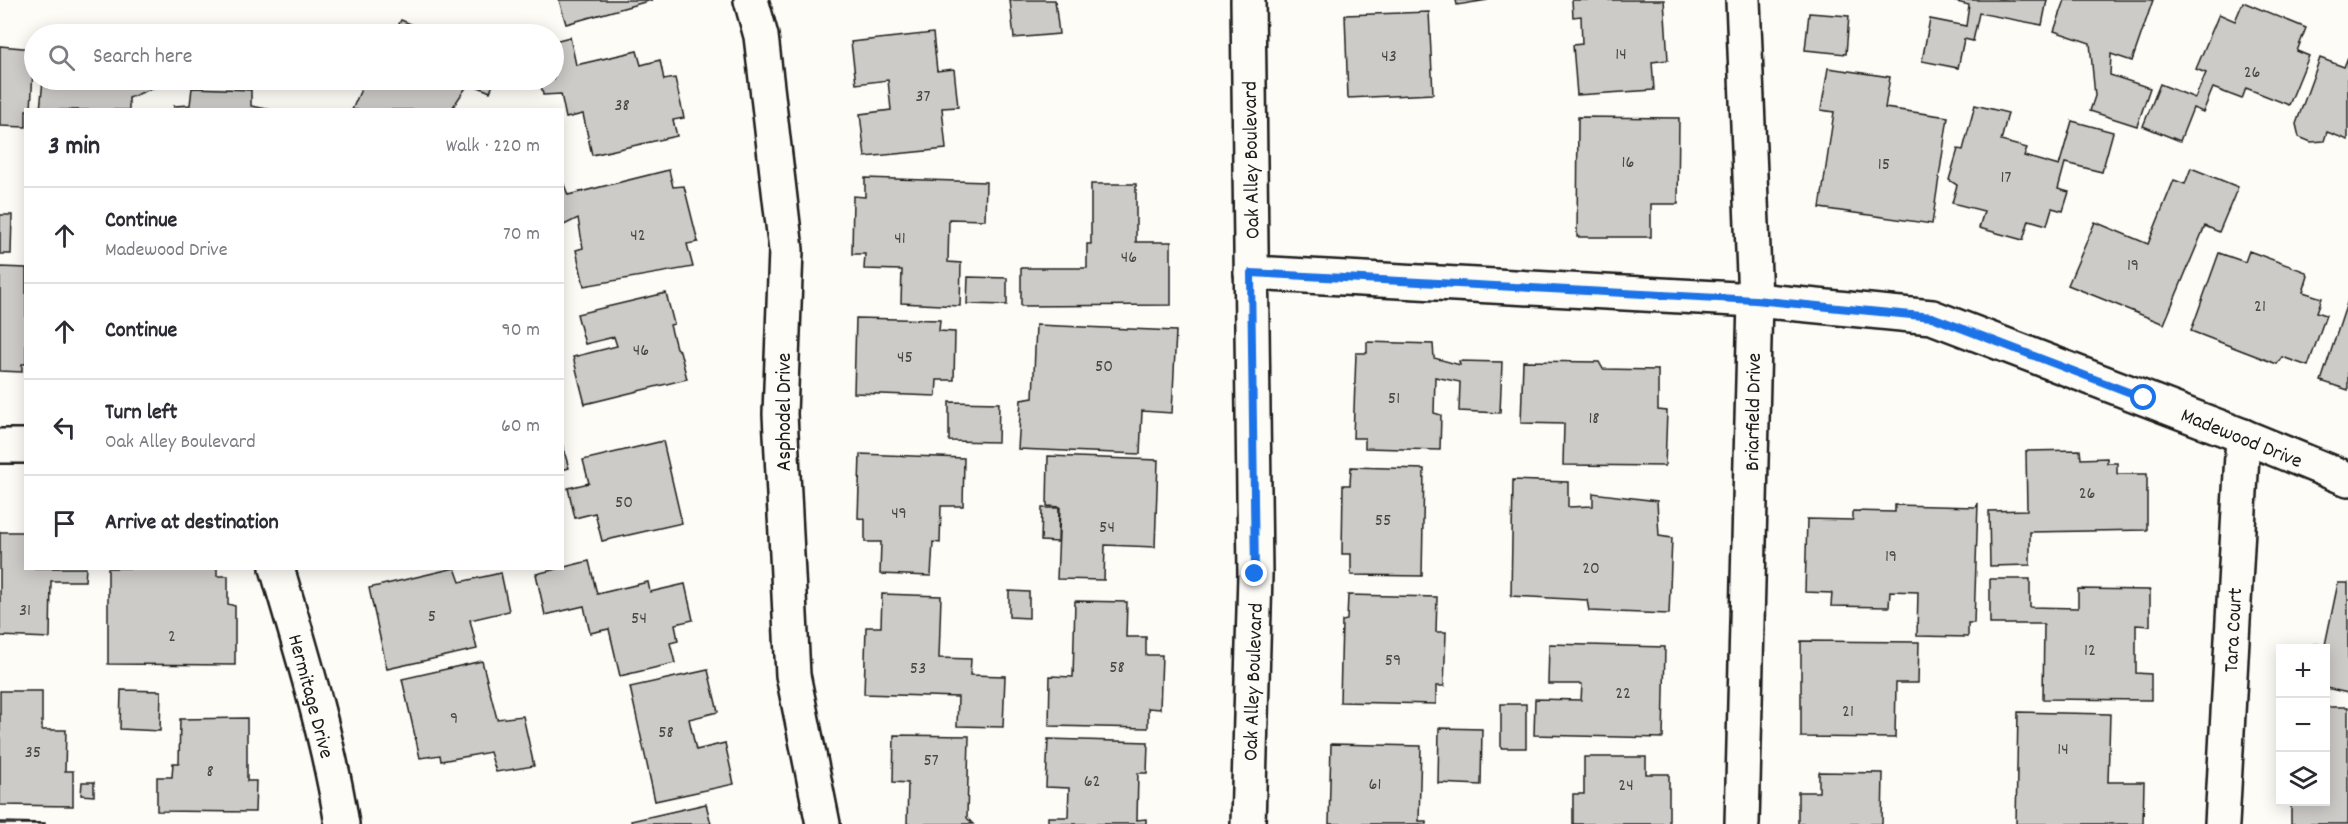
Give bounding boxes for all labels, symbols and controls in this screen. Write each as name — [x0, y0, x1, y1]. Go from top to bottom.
search box — [24, 24, 564, 90]
icon: search — [45, 41, 78, 74]
text: Search here — [93, 42, 192, 73]
house number: 14 — [1615, 43, 1627, 68]
house number: 43 — [1381, 45, 1397, 70]
house number: 26 — [2244, 61, 2260, 86]
street label: Oak Alley Boulevard — [1237, 81, 1269, 239]
house number: 37 — [916, 85, 931, 110]
house number: 38 — [614, 94, 630, 119]
text: 3 min — [48, 129, 100, 166]
text: Walk · 220 m — [446, 133, 540, 161]
house number: 16 — [1622, 151, 1634, 176]
house number: 15 — [1878, 153, 1890, 178]
house number: 17 — [2001, 166, 2012, 191]
text: Continue — [105, 206, 177, 237]
icon: ahead — [48, 219, 81, 252]
text: 70 m — [503, 221, 540, 249]
house number: 42 — [630, 224, 646, 249]
house number: 41 — [894, 227, 906, 252]
text: Madewood Drive — [105, 237, 227, 265]
house number: 46 — [1121, 246, 1137, 271]
house number: 19 — [2127, 254, 2139, 279]
house number: 21 — [2254, 295, 2266, 320]
icon: ahead — [48, 315, 81, 348]
text: Continue — [105, 316, 177, 347]
text: 90 m — [502, 317, 540, 345]
house number: 46 — [633, 339, 649, 364]
house number: 45 — [897, 346, 913, 371]
street label: Asphodel Drive — [771, 353, 801, 471]
street label: Briarfield Drive — [1739, 353, 1771, 471]
house number: 50 — [1095, 355, 1113, 380]
route start — [2130, 384, 2156, 410]
house number: 51 — [1388, 387, 1400, 412]
text: Turn left — [105, 398, 177, 429]
street label: Madewood Drive — [2176, 402, 2306, 478]
house number: 18 — [1588, 407, 1600, 432]
icon: left — [48, 411, 81, 444]
text: 60 m — [501, 413, 540, 441]
text: Oak Alley Boulevard — [105, 429, 256, 457]
house number: 26 — [2079, 482, 2095, 507]
house number: 50 — [615, 491, 633, 516]
house number: 49 — [891, 502, 907, 527]
icon: arrive — [48, 507, 81, 540]
text: Arrive at destination — [105, 508, 279, 539]
house number: 55 — [1375, 509, 1391, 534]
house number: 54 — [1099, 516, 1115, 541]
house number: 19 — [1885, 545, 1897, 570]
house number: 20 — [1582, 557, 1600, 582]
route end — [1241, 560, 1267, 586]
street label: Tara Court — [2218, 587, 2252, 673]
house number: 31 — [19, 599, 31, 624]
street label: Oak Alley Boulevard — [1237, 603, 1273, 762]
house number: 5 — [428, 605, 436, 630]
house number: 54 — [631, 607, 647, 632]
house number: 2 — [168, 625, 176, 650]
street label: Hermitage Drive — [278, 631, 340, 762]
house number: 12 — [2084, 639, 2096, 664]
map controls — [2276, 644, 2330, 806]
button: + — [2276, 644, 2330, 698]
house number: 59 — [1385, 649, 1401, 674]
house number: 58 — [1109, 656, 1125, 681]
house number: 53 — [910, 657, 926, 682]
house number: 22 — [1615, 682, 1631, 707]
button: − — [2276, 698, 2330, 752]
house number: 21 — [1842, 700, 1854, 725]
house number: 9 — [450, 707, 458, 732]
house number: 58 — [658, 721, 674, 746]
house number: 14 — [2057, 738, 2069, 763]
house number: 35 — [25, 741, 41, 766]
house number: 57 — [923, 749, 939, 774]
button: layers — [2276, 752, 2330, 806]
house number: 8 — [206, 760, 214, 785]
house number: 62 — [1084, 770, 1100, 795]
house number: 61 — [1369, 773, 1381, 798]
house number: 24 — [1618, 774, 1634, 799]

